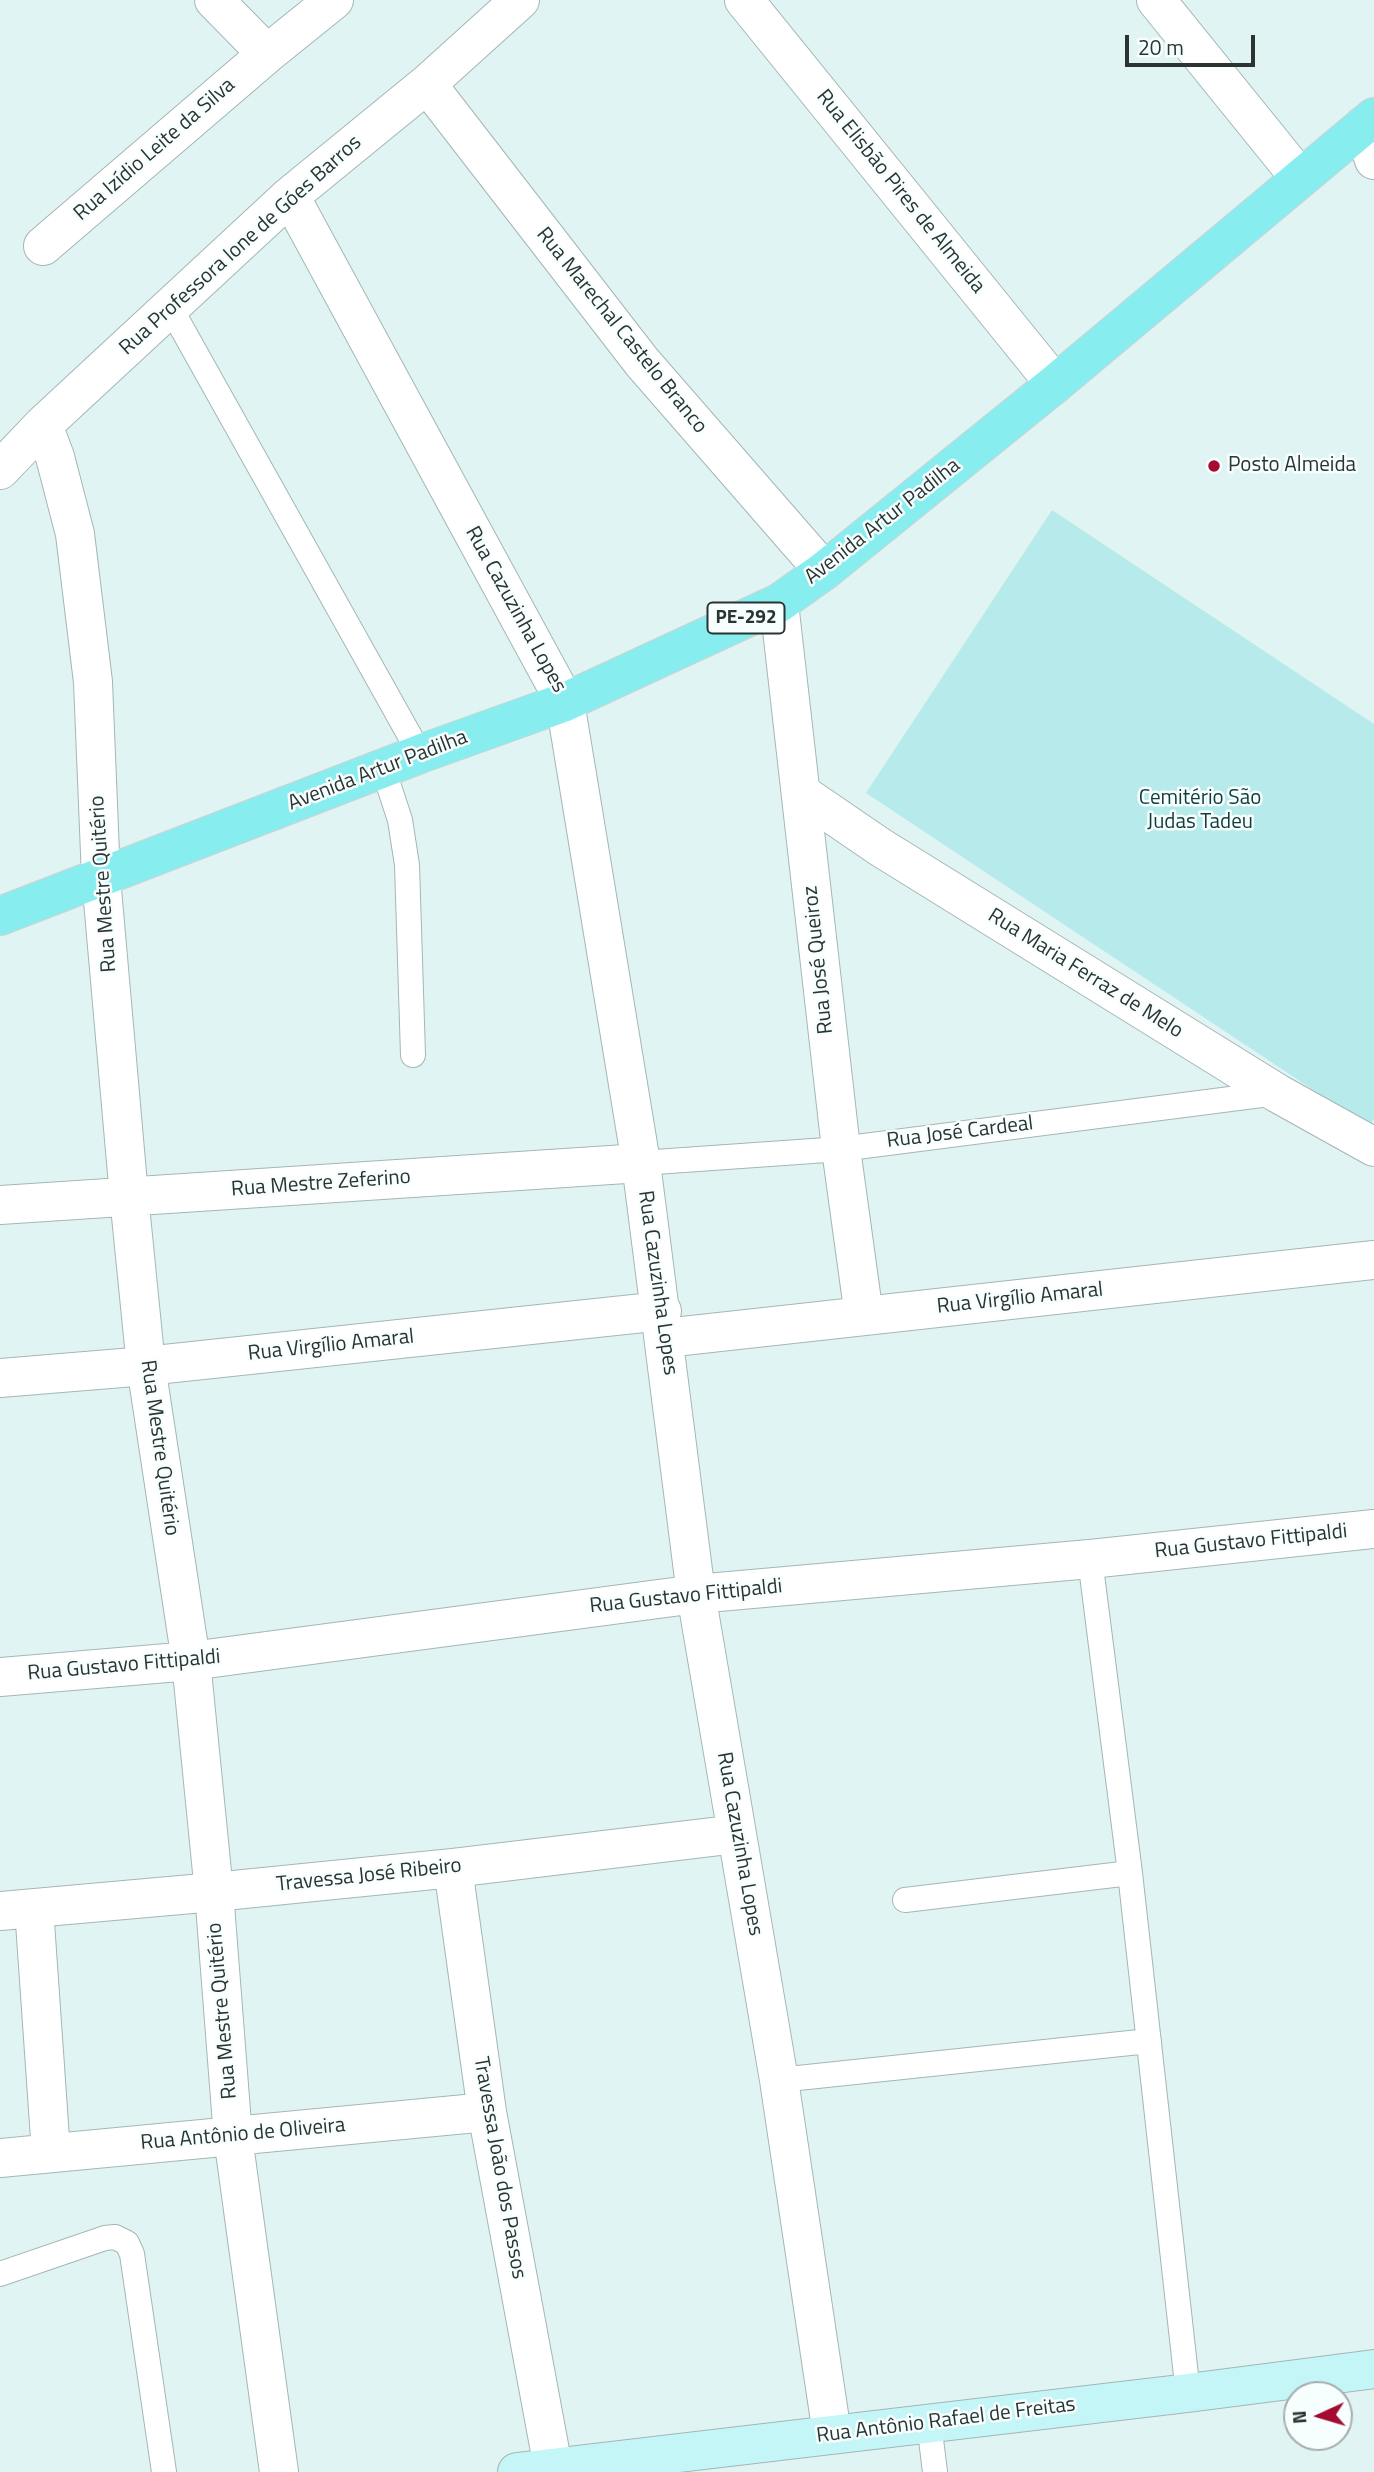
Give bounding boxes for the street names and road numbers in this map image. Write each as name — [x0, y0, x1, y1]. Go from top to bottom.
street label: Rua Izídio Leite da Silva — [69, 73, 241, 227]
street label: Rua Elisbão Pires de Almeida — [810, 85, 990, 299]
street label: Rua Professora Ione de Góes Barros — [115, 131, 367, 361]
street label: Rua Marechal Castelo Branco — [530, 223, 712, 439]
street label: Avenida Artur Padilha — [800, 454, 966, 590]
street label: Rua Cazuzinha Lopes — [459, 522, 571, 698]
road number: PE-292 — [708, 603, 784, 634]
street label: Avenida Artur Padilha — [285, 725, 471, 817]
street label: Rua Mestre Quitério — [85, 795, 123, 973]
street label: Rua José Queiroz — [799, 885, 839, 1035]
street label: Rua Maria Ferraz de Melo — [983, 904, 1187, 1044]
street label: Rua José Cardeal — [885, 1112, 1035, 1154]
street label: Rua Mestre Zeferino — [230, 1165, 412, 1203]
street label: Rua Cazuzinha Lopes — [632, 1189, 682, 1377]
street label: Rua Virgílio Amaral — [936, 1278, 1104, 1320]
street label: Rua Virgílio Amaral — [247, 1325, 415, 1367]
street label: Rua Mestre Quitério — [134, 1358, 184, 1538]
street label: Rua Gustavo Fittipaldi — [1153, 1519, 1349, 1565]
street label: Rua Gustavo Fittipaldi — [588, 1574, 784, 1620]
street label: Rua Gustavo Fittipaldi — [26, 1645, 222, 1687]
street label: Rua Cazuzinha Lopes — [710, 1750, 768, 1938]
street label: Travessa José Ribeiro — [275, 1854, 463, 1898]
street label: Rua Mestre Quitério — [203, 1922, 243, 2100]
street label: Travessa João dos Passos — [467, 2055, 531, 2281]
street label: Rua Antônio de Oliveira — [140, 2113, 346, 2157]
street label: Rua Antônio Rafael de Freitas — [815, 2393, 1077, 2449]

